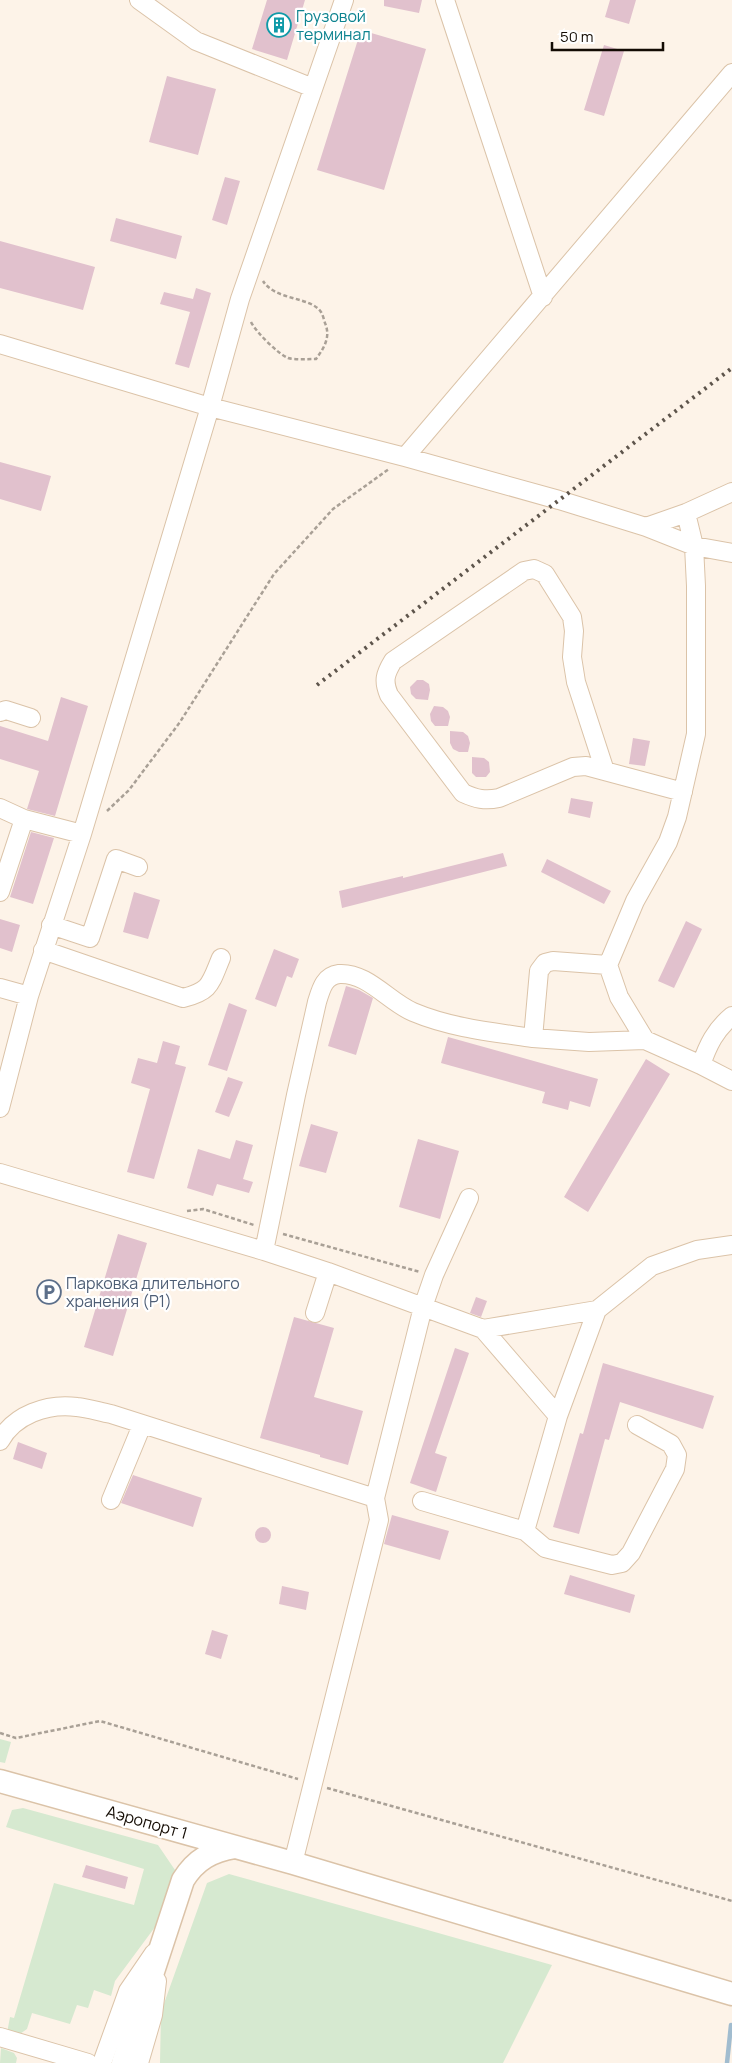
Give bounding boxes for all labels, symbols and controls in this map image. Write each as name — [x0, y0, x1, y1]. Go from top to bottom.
place label: Грузовой терминал — [296, 5, 371, 45]
building icon: Грузовой терминал — [266, 12, 292, 38]
scale bar — [552, 20, 663, 52]
text: 50 m — [560, 26, 594, 47]
place label: Парковка длительного хранения (P1) — [66, 1272, 240, 1312]
parking icon: Парковка длительного хранения (P1) — [36, 1279, 62, 1305]
street label: Аэропорт 1 — [104, 1800, 190, 1844]

